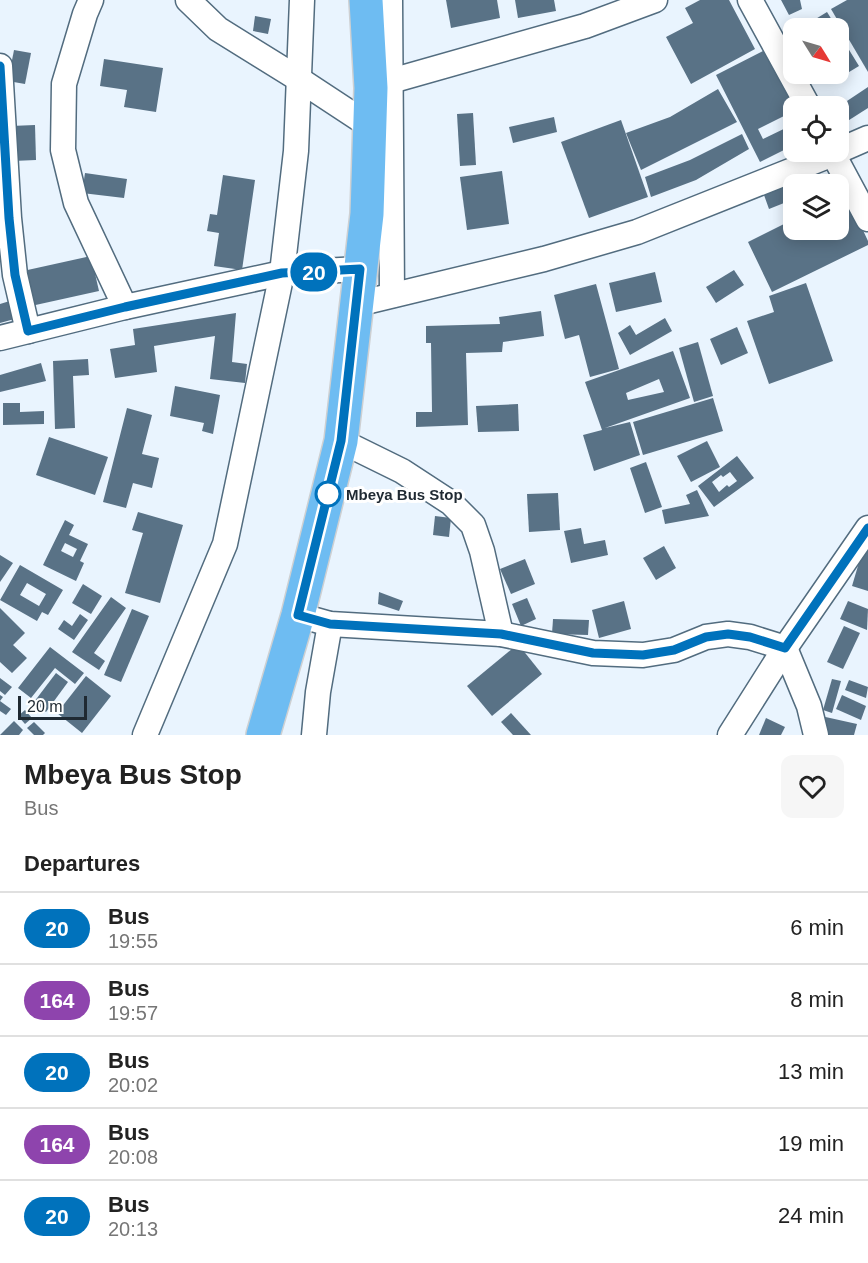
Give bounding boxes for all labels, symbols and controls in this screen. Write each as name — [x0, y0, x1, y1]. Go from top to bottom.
north arrow — [783, 18, 849, 84]
map controls — [783, 18, 849, 240]
button: locate — [783, 96, 849, 162]
button: layers — [783, 174, 849, 240]
line badge: 20 — [287, 252, 341, 292]
text: 20 — [302, 261, 326, 284]
marker: Mbeya Bus Stop — [315, 481, 341, 507]
place label: Mbeya Bus Stop — [346, 486, 463, 503]
scale bar — [18, 693, 87, 720]
text: 20 m — [27, 698, 63, 715]
button: heart — [781, 755, 844, 818]
text: Mbeya Bus Stop — [24, 759, 242, 790]
text: Bus — [24, 797, 58, 819]
text: Departures — [24, 851, 140, 876]
text: Bus — [108, 904, 150, 929]
text: 6 min — [790, 915, 844, 940]
text: 20 — [45, 917, 69, 940]
text: 19:55 — [108, 930, 158, 952]
text: Bus — [108, 976, 150, 1001]
text: 8 min — [790, 987, 844, 1012]
text: 164 — [39, 989, 75, 1012]
text: 19:57 — [108, 1002, 158, 1024]
text: Bus — [108, 1048, 150, 1073]
text: 13 min — [778, 1059, 844, 1084]
text: 20 — [45, 1061, 69, 1084]
text: 20:02 — [108, 1074, 158, 1096]
text: Bus — [108, 1120, 150, 1145]
text: 19 min — [778, 1131, 844, 1156]
text: 164 — [39, 1133, 75, 1156]
text: 20:08 — [108, 1146, 158, 1168]
text: Bus — [108, 1192, 150, 1217]
text: 24 min — [778, 1203, 844, 1228]
text: 20 — [45, 1205, 69, 1228]
text: 20:13 — [108, 1218, 158, 1240]

